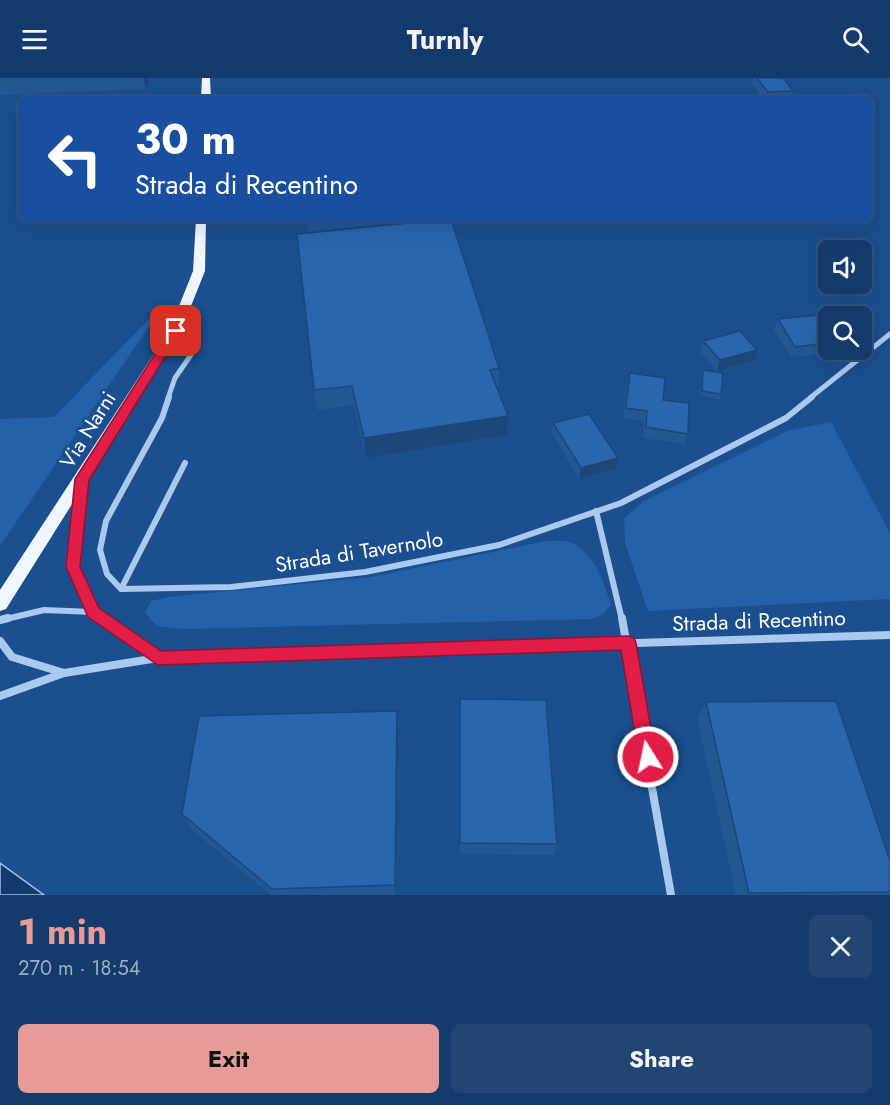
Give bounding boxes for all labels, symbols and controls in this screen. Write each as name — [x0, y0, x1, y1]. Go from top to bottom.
text: Turnly — [407, 20, 483, 59]
icon: menu — [18, 23, 51, 56]
icon: search — [839, 23, 872, 56]
text: 30 m — [135, 109, 236, 170]
icon: left — [36, 120, 114, 198]
text: Strada di Recentino — [135, 165, 358, 204]
map controls — [818, 240, 872, 360]
button: sound — [818, 240, 872, 294]
pin — [150, 305, 201, 356]
button: search — [818, 306, 872, 360]
icon: arrive — [159, 314, 192, 347]
street label: Via Narni — [53, 386, 123, 474]
street label: Strada di Tavernolo — [273, 524, 445, 580]
street label: Strada di Recentino — [672, 603, 846, 639]
position arrow — [616, 725, 680, 789]
text: 1 min — [18, 905, 107, 957]
button: close — [809, 915, 872, 978]
text: 270 m · 18:54 — [18, 954, 140, 983]
button: Exit — [18, 1024, 439, 1093]
button: Share — [451, 1024, 872, 1093]

